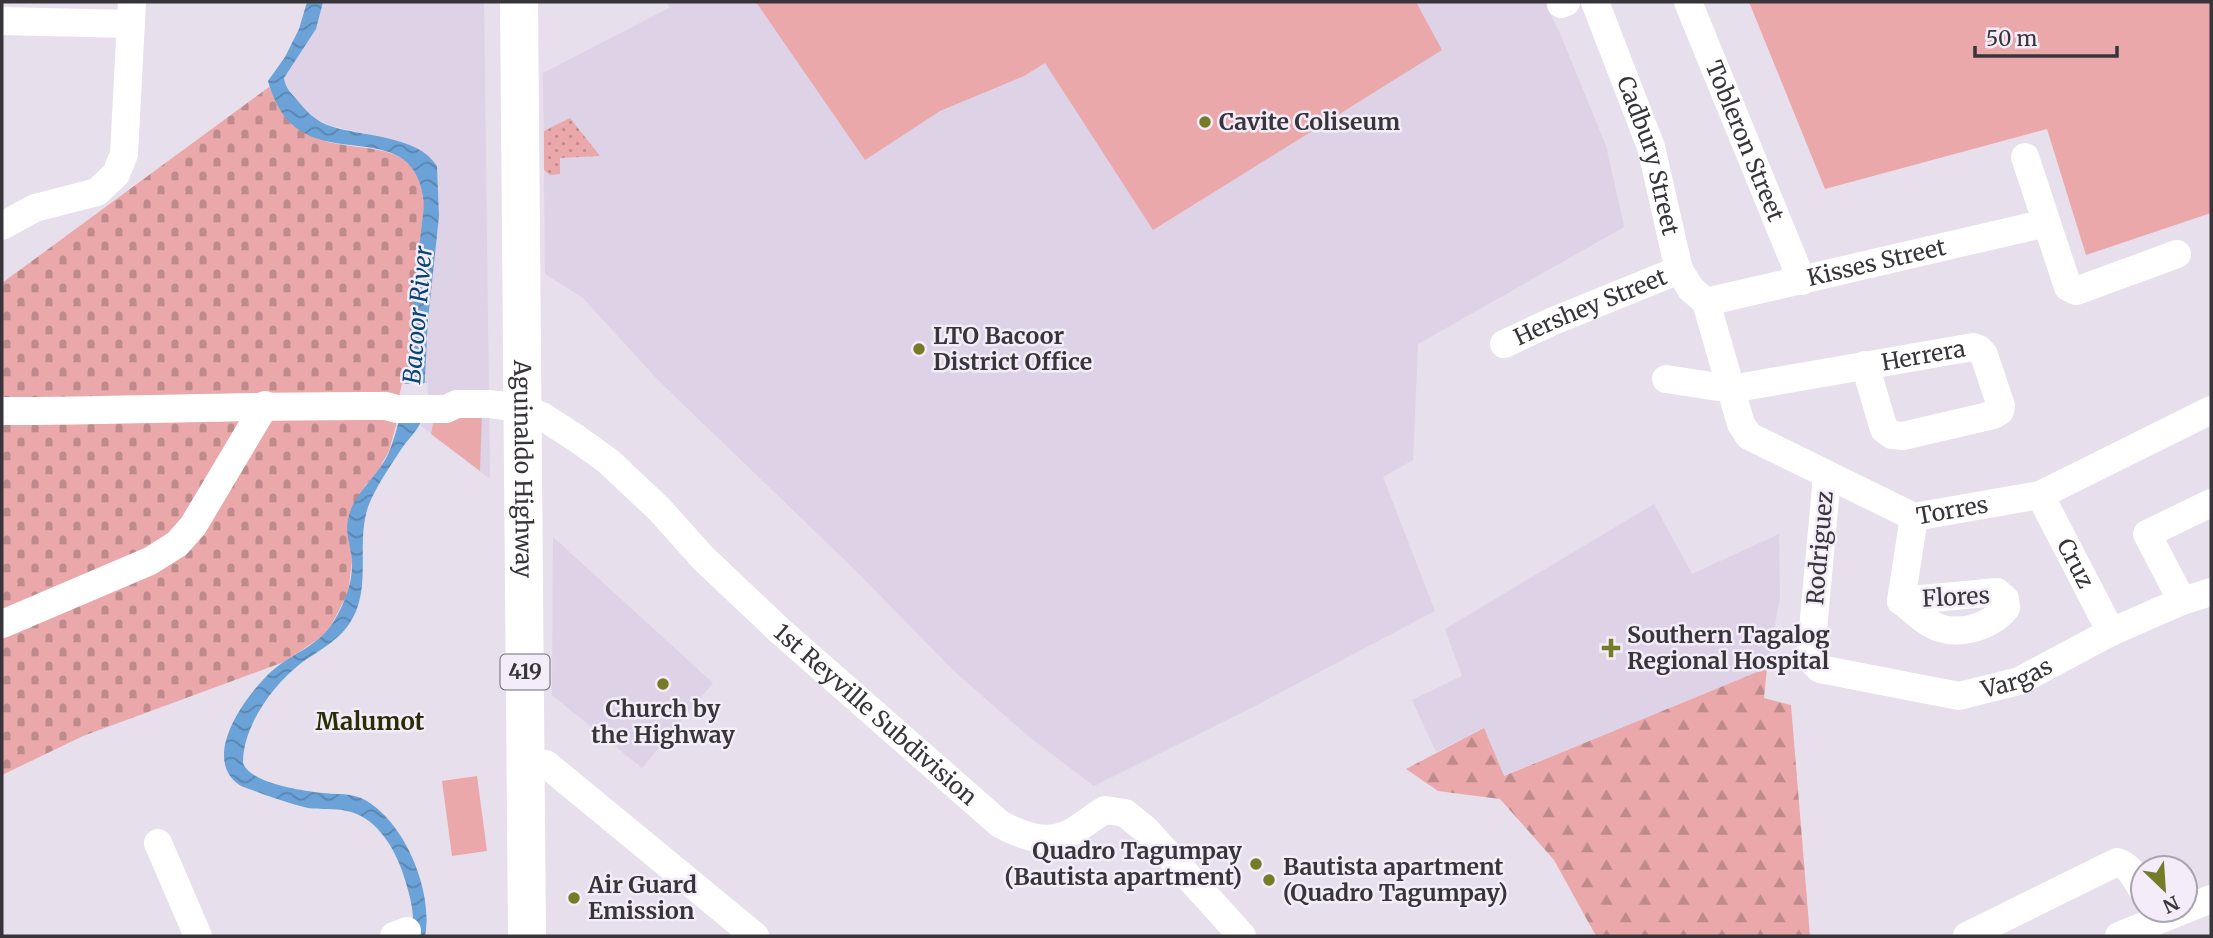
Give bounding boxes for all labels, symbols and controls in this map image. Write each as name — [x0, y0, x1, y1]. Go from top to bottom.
scale bar — [1975, 14, 2117, 58]
text: 50 m — [1986, 25, 2037, 52]
street label: Tobleron Street — [1699, 56, 1791, 225]
street label: Cadbury Street — [1611, 72, 1686, 238]
place label: Cavite Coliseum — [1219, 107, 1400, 136]
marker: Cavite Coliseum — [1197, 114, 1213, 130]
street label: Kisses Street — [1804, 232, 1949, 292]
water label: Bacoor River — [396, 243, 439, 385]
street label: Hershey Street — [1509, 262, 1671, 351]
place label: LTO Bacoor District Office — [933, 321, 1092, 376]
street label: Herrera — [1879, 334, 1968, 377]
marker: LTO Bacoor District Office — [911, 341, 927, 357]
street label: Aguinaldo Highway — [508, 359, 539, 579]
street label: Torres — [1914, 489, 1990, 530]
street label: Rodriguez — [1800, 490, 1839, 606]
street label: Cruz — [2051, 533, 2101, 593]
street label: Flores — [1921, 580, 1991, 613]
street label: 1st Reyville Subdivision — [768, 617, 983, 811]
place label: Southern Tagalog Regional Hospital — [1627, 620, 1830, 675]
marker: Southern Tagalog Regional Hospital — [1601, 638, 1621, 658]
street label: Vargas — [1977, 651, 2057, 704]
road number: 419 — [500, 654, 550, 690]
marker: Church by the Highway — [655, 676, 671, 692]
place label: Church by the Highway — [591, 694, 735, 749]
district label: Malumot — [316, 706, 425, 737]
place label: Quadro Tagumpay (Bautista apartment) — [1005, 836, 1242, 891]
place label: Bautista apartment (Quadro Tagumpay) — [1283, 852, 1508, 907]
north arrow — [2129, 854, 2199, 924]
marker: Quadro Tagumpay (Bautista apartment) — [1248, 856, 1264, 872]
place label: Air Guard Emission — [587, 870, 697, 925]
marker: Bautista apartment (Quadro Tagumpay) — [1261, 872, 1277, 888]
marker: Air Guard Emission — [566, 890, 582, 906]
text: N — [2159, 890, 2183, 918]

